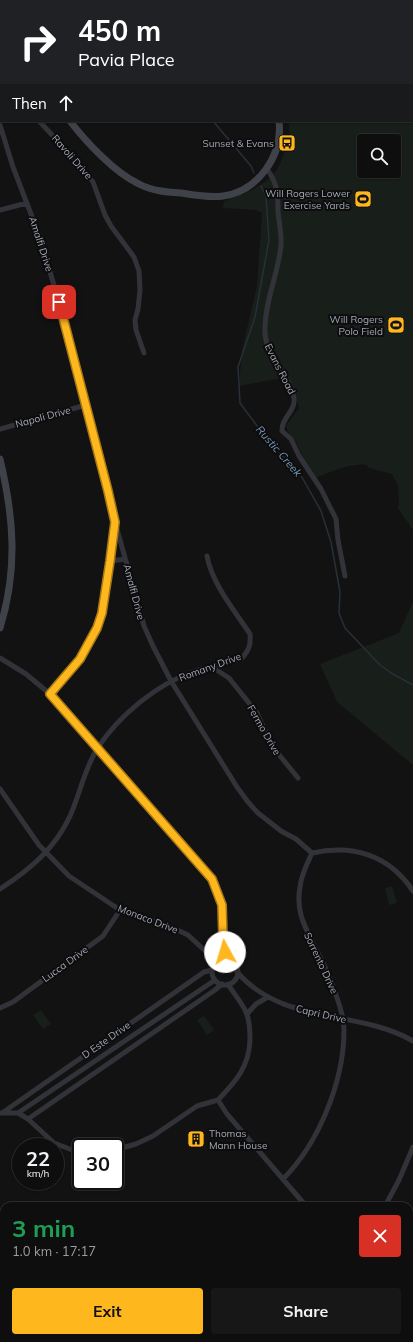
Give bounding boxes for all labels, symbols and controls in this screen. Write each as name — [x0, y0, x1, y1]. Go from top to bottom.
text: 450 m — [78, 13, 161, 48]
icon: right — [12, 16, 64, 68]
text: Pavia Place — [78, 48, 175, 71]
icon: ahead — [55, 92, 77, 114]
text: Then — [12, 94, 47, 113]
street label: Ravoli Drive — [49, 132, 95, 182]
bus stop icon: Sunset & Evans — [277, 133, 297, 153]
map controls — [357, 134, 401, 178]
button: search — [357, 134, 401, 178]
place label: Sunset & Evans — [202, 137, 274, 150]
place label: Will Rogers Lower Exercise Yards — [265, 187, 350, 212]
sports icon: Will Rogers Lower Exercise Yards — [353, 189, 373, 209]
street label: Amalfi Drive — [26, 215, 56, 273]
pin — [42, 285, 76, 319]
icon: arrive — [48, 291, 70, 313]
place label: Will Rogers Polo Field — [330, 313, 383, 338]
sports icon: Will Rogers Polo Field — [386, 315, 406, 335]
street label: Evans Road — [262, 342, 298, 396]
street label: Napoli Drive — [14, 403, 72, 431]
water label: Rustic Creek — [253, 423, 305, 480]
street label: Amalfi Drive — [120, 563, 148, 621]
street label: Romany Drive — [177, 650, 243, 684]
street label: Fermo Drive — [244, 703, 284, 757]
street label: Monaco Drive — [116, 902, 180, 936]
street label: Sorrento Drive — [301, 930, 341, 996]
position arrow — [204, 931, 246, 973]
street label: Lucca Drive — [39, 943, 91, 985]
street label: Capri Drive — [294, 1002, 348, 1026]
street label: D Este Drive — [79, 1018, 133, 1062]
place label: Thomas Mann House — [209, 1127, 267, 1152]
building icon: Thomas Mann House — [186, 1129, 206, 1149]
speed limit sign: 30 — [72, 1138, 124, 1190]
text: 22 — [26, 1146, 50, 1171]
text: km/h — [27, 1167, 49, 1180]
text: 3 min — [12, 1213, 75, 1243]
button: close — [359, 1215, 401, 1257]
text: 1.0 km · 17:17 — [12, 1243, 96, 1259]
button: Exit — [12, 1288, 203, 1334]
button: Share — [211, 1288, 401, 1334]

